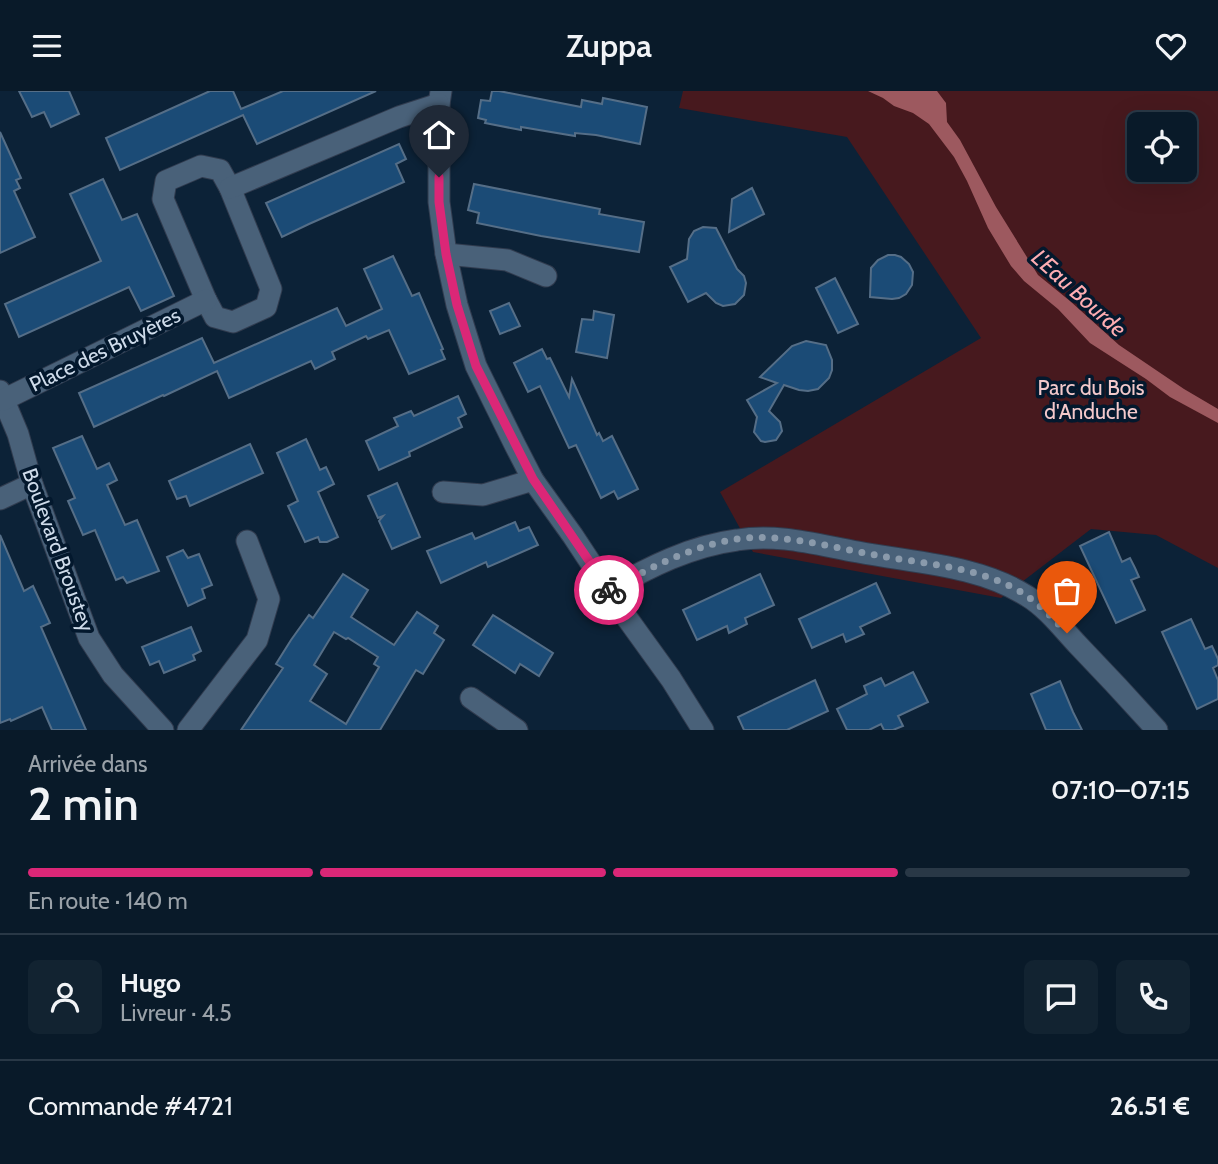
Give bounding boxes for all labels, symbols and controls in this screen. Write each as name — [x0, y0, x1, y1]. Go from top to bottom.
text: Zuppa — [566, 26, 652, 65]
icon: menu — [28, 27, 66, 65]
icon: heart — [1152, 27, 1190, 65]
pin — [409, 105, 469, 177]
map controls — [1127, 112, 1197, 182]
button: locate — [1127, 112, 1197, 182]
icon: home — [420, 116, 458, 154]
water label: L'Eau Bourde — [1026, 243, 1132, 343]
street label: Place des Bruyères — [25, 302, 185, 397]
park label: Parc du Bois d'Anduche — [1037, 375, 1145, 424]
street label: Boulevard Broustey — [17, 465, 100, 635]
courier — [574, 555, 644, 625]
pin — [1037, 561, 1097, 633]
icon: bike — [590, 571, 628, 609]
icon: bag — [1048, 572, 1086, 610]
text: Arrivée dans — [28, 750, 148, 778]
text: 07:10–07:15 — [1051, 774, 1190, 806]
text: 2 min — [28, 776, 139, 832]
text: En route · 140 m — [28, 887, 188, 915]
button: person — [28, 960, 102, 1034]
button: chat — [1024, 960, 1098, 1034]
button: phone — [1116, 960, 1190, 1034]
text: Hugo — [120, 967, 181, 999]
text: Livreur · 4.5 — [120, 999, 232, 1027]
text: Commande #4721 — [28, 1090, 233, 1122]
text: 26.51 € — [1110, 1090, 1190, 1122]

